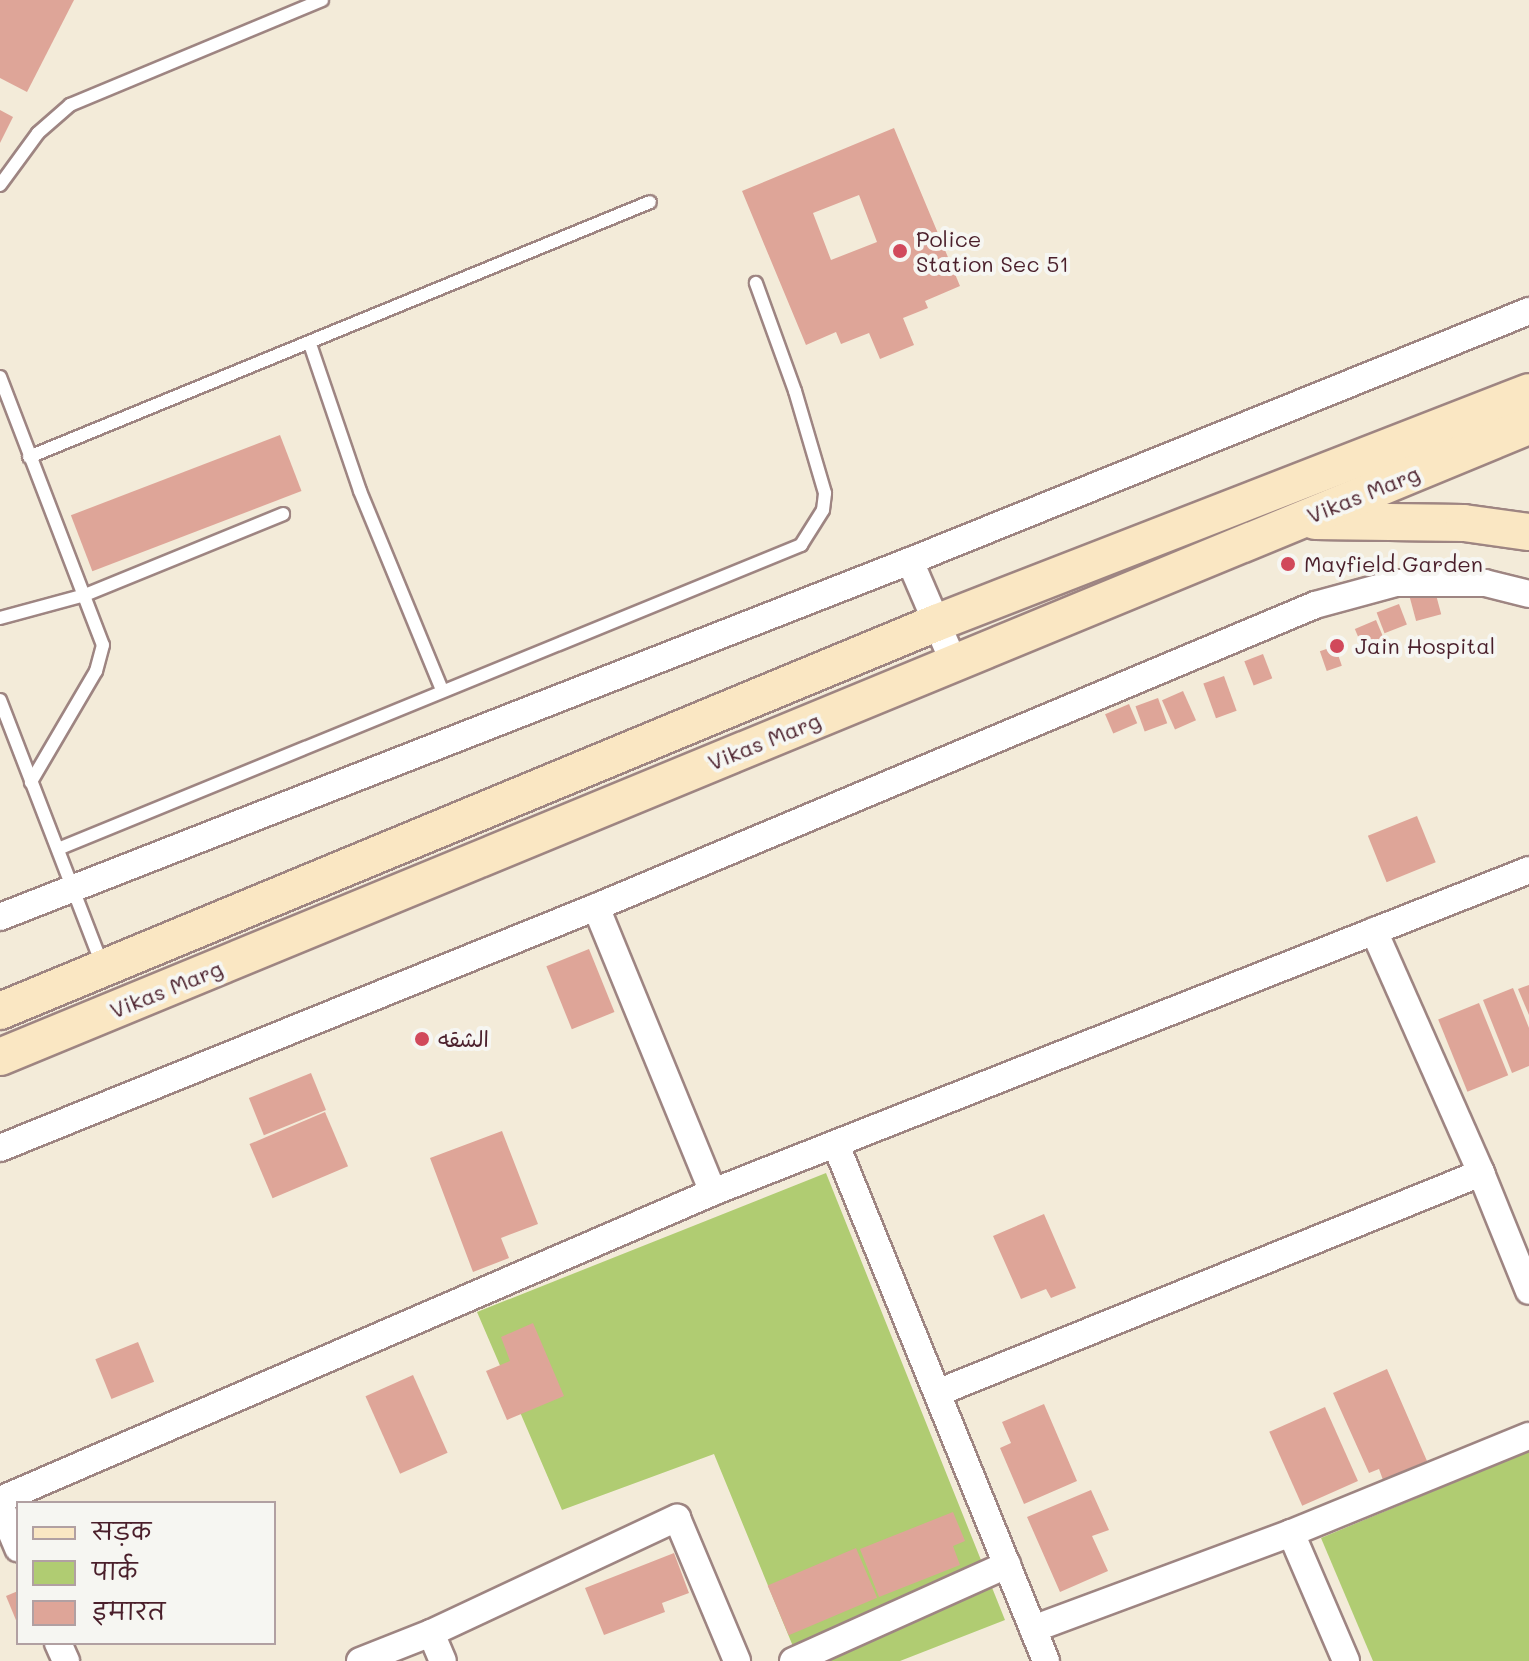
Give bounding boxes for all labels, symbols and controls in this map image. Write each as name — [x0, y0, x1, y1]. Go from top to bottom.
place label: Police Station Sec 51 — [916, 225, 1069, 276]
marker: Police Station Sec 51 — [891, 242, 909, 260]
street label: Vikas Marg — [1303, 459, 1423, 529]
place label: Mayfield Garden — [1304, 551, 1483, 577]
marker: Mayfield Garden — [1279, 555, 1297, 573]
place label: Jain Hospital — [1355, 633, 1495, 659]
marker: Jain Hospital — [1326, 635, 1348, 657]
street label: Vikas Marg — [704, 706, 824, 776]
street label: Vikas Marg — [106, 954, 226, 1024]
place label: الشقه — [438, 1026, 489, 1052]
marker: الشقه — [413, 1030, 431, 1048]
legend — [16, 1501, 276, 1645]
text: सड़क — [92, 1515, 151, 1546]
text: पार्क — [92, 1555, 137, 1586]
text: इमारत — [92, 1595, 165, 1626]

